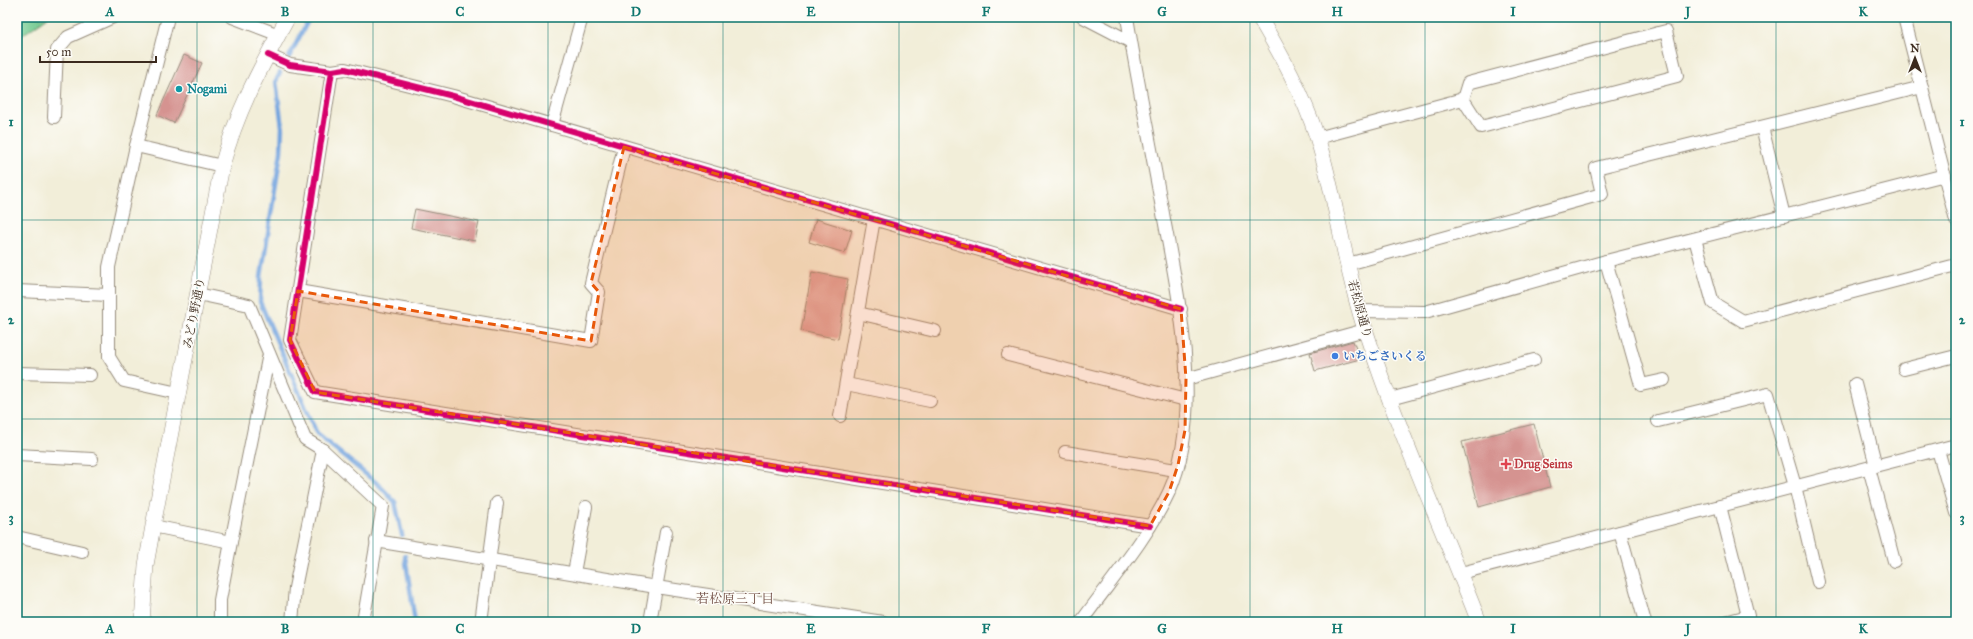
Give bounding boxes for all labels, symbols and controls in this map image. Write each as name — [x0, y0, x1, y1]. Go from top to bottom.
text: A — [105, 4, 115, 20]
text: B — [281, 4, 290, 20]
text: C — [456, 4, 465, 20]
text: D — [631, 4, 641, 20]
text: E — [806, 4, 816, 20]
text: F — [982, 4, 991, 20]
text: G — [1157, 4, 1167, 20]
text: H — [1331, 4, 1343, 20]
text: I — [1510, 4, 1516, 20]
text: J — [1683, 4, 1691, 20]
text: K — [1858, 4, 1868, 20]
scale bar — [40, 38, 156, 64]
north arrow — [1895, 38, 1935, 78]
text: N — [1910, 42, 1920, 55]
text: 50 m — [46, 45, 71, 59]
place label: Nogami — [187, 82, 228, 97]
marker: Nogami — [174, 84, 184, 94]
text: 1 — [8, 114, 14, 130]
text: 1 — [1959, 114, 1965, 130]
street label: みどり野通り — [180, 276, 208, 350]
street label: 若松原通り — [1345, 278, 1375, 340]
text: 2 — [8, 312, 15, 328]
text: 2 — [1959, 312, 1966, 328]
place label: いちごさいくる — [1343, 349, 1427, 363]
marker: いちごさいくる — [1330, 351, 1340, 361]
place label: Drug Seims — [1514, 457, 1573, 472]
marker: Drug Seims — [1501, 459, 1511, 469]
text: 3 — [8, 510, 14, 526]
text: 3 — [1959, 510, 1965, 526]
district label: 若松原三丁目 — [696, 591, 774, 607]
text: A — [105, 621, 115, 637]
text: B — [281, 621, 290, 637]
text: C — [456, 621, 465, 637]
text: D — [631, 621, 641, 637]
text: E — [806, 621, 816, 637]
text: F — [982, 621, 991, 637]
text: G — [1157, 621, 1167, 637]
text: H — [1331, 621, 1343, 637]
text: I — [1510, 621, 1516, 637]
text: J — [1683, 621, 1691, 637]
text: K — [1858, 621, 1868, 637]

